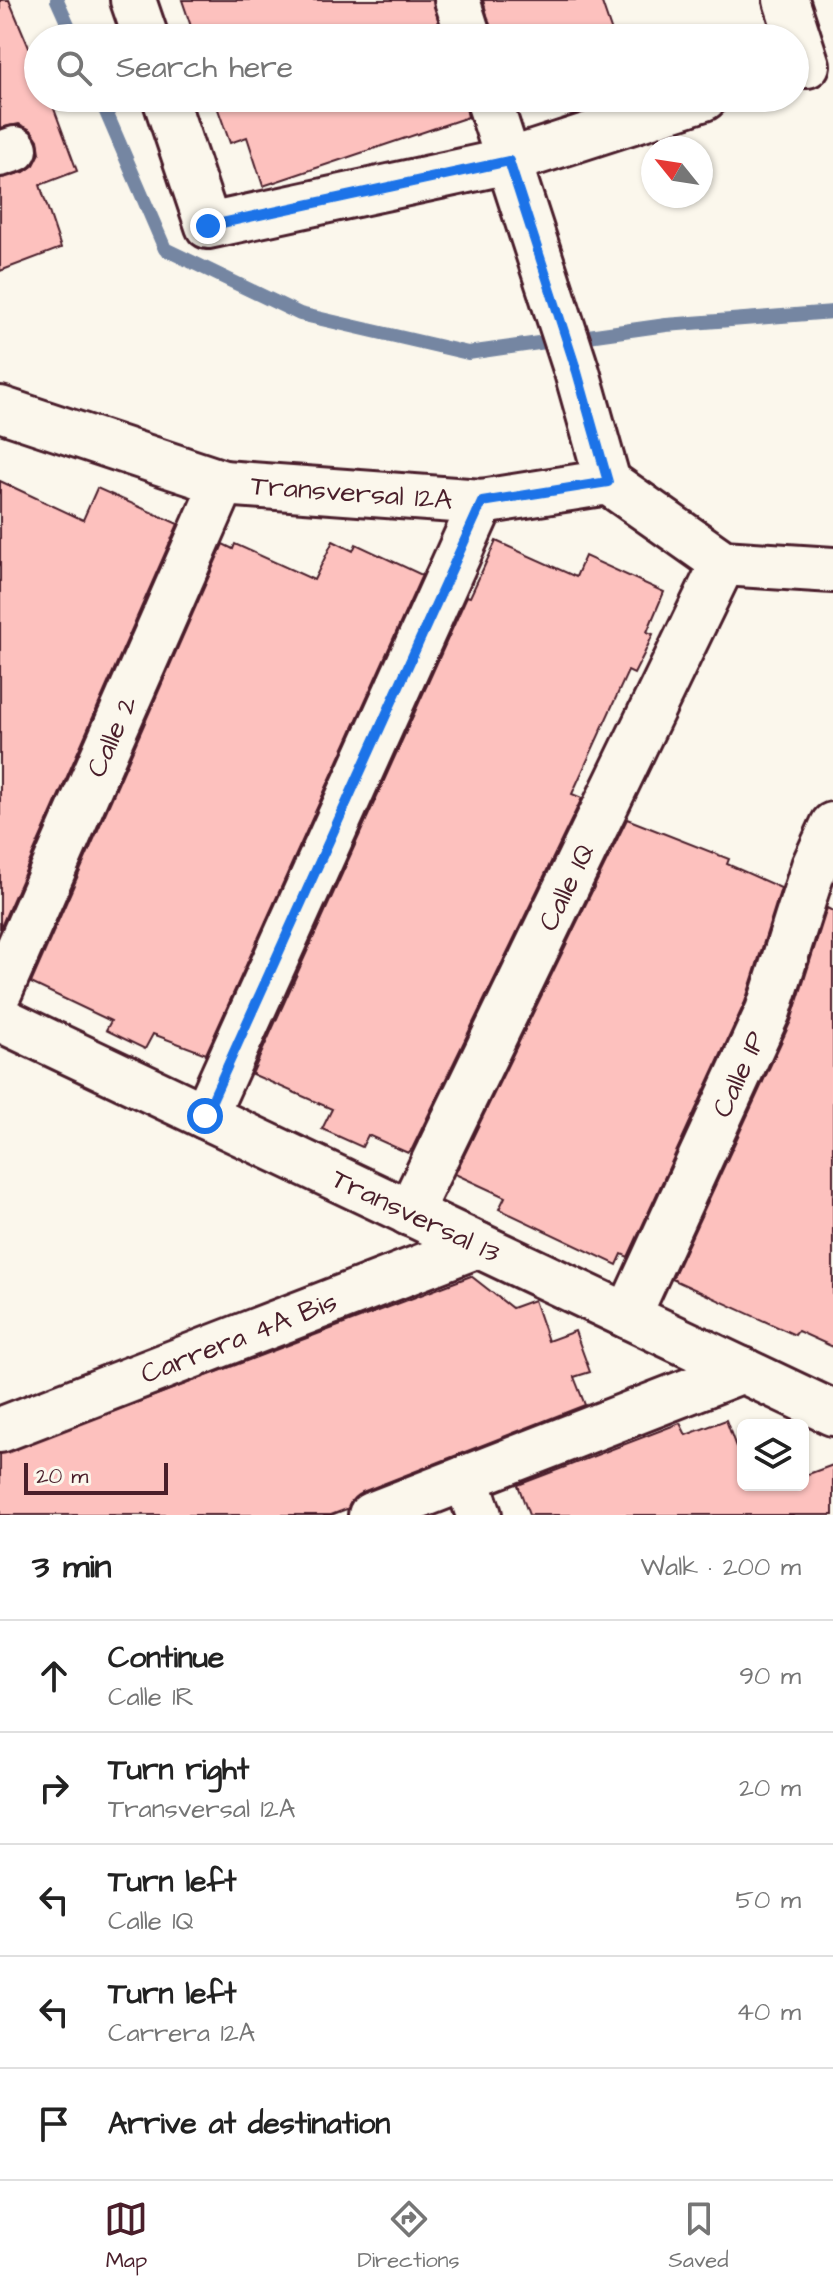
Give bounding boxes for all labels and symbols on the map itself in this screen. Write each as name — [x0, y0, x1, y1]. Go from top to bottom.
north arrow — [641, 136, 713, 208]
route end — [190, 208, 226, 244]
street label: Transversal 12A — [250, 466, 454, 519]
street label: Calle 2 — [77, 690, 147, 783]
street label: Calle 1Q — [529, 837, 604, 937]
street label: Calle 1P — [702, 1025, 776, 1124]
route start — [187, 1098, 223, 1134]
street label: Transversal 13 — [325, 1159, 506, 1272]
street label: Carrera 4A Bis — [135, 1282, 343, 1393]
scale bar — [24, 1459, 168, 1495]

